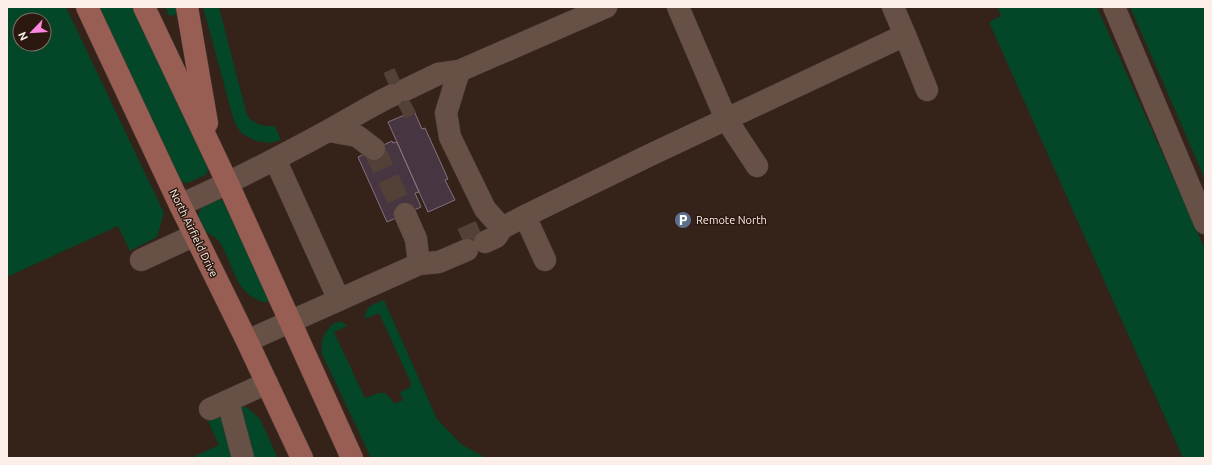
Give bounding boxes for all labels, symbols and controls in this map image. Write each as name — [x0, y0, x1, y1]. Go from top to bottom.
north arrow — [12, 12, 52, 52]
text: N — [16, 30, 30, 42]
street label: North Airfield Drive — [167, 187, 221, 279]
parking icon: Remote North — [673, 210, 693, 230]
place label: Remote North — [696, 214, 767, 226]

